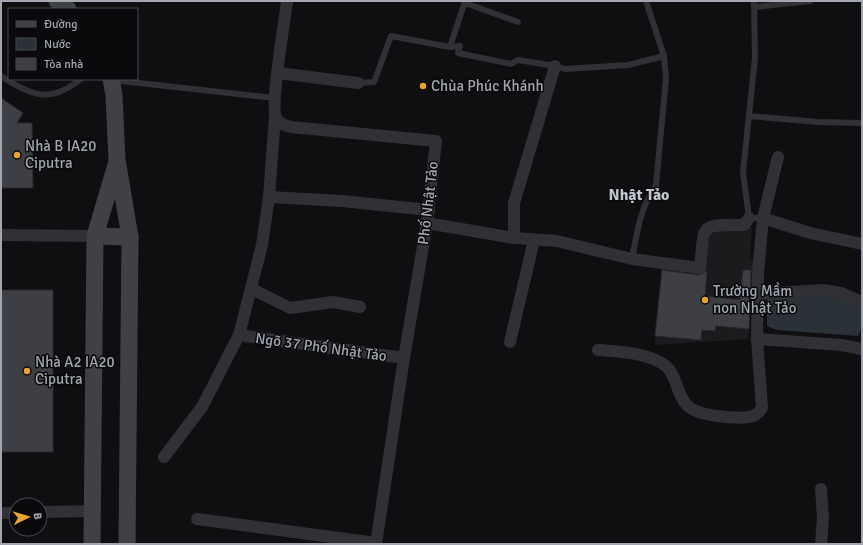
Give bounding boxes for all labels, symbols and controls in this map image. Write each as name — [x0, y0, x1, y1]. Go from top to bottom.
legend — [8, 8, 138, 80]
text: Đường — [44, 17, 78, 32]
text: Nước — [44, 37, 71, 52]
text: Tòa nhà — [44, 57, 83, 72]
place label: Chùa Phúc Khánh — [431, 77, 544, 95]
marker: Chùa Phúc Khánh — [418, 81, 428, 91]
place label: Nhà B IA20 Ciputra — [25, 137, 96, 172]
marker: Nhà B IA20 Ciputra — [12, 150, 22, 160]
street label: Phố Nhật Tảo — [414, 160, 442, 246]
district label: Nhật Tảo — [609, 185, 669, 205]
place label: Trường Mầm non Nhật Tảo — [713, 282, 797, 317]
marker: Trường Mầm non Nhật Tảo — [700, 295, 710, 305]
street label: Ngõ 37 Phố Nhật Tảo — [254, 329, 388, 365]
place label: Nhà A2 IA20 Ciputra — [35, 353, 115, 388]
marker: Nhà A2 IA20 Ciputra — [22, 366, 32, 376]
north arrow — [8, 497, 48, 537]
text: B — [31, 512, 44, 520]

